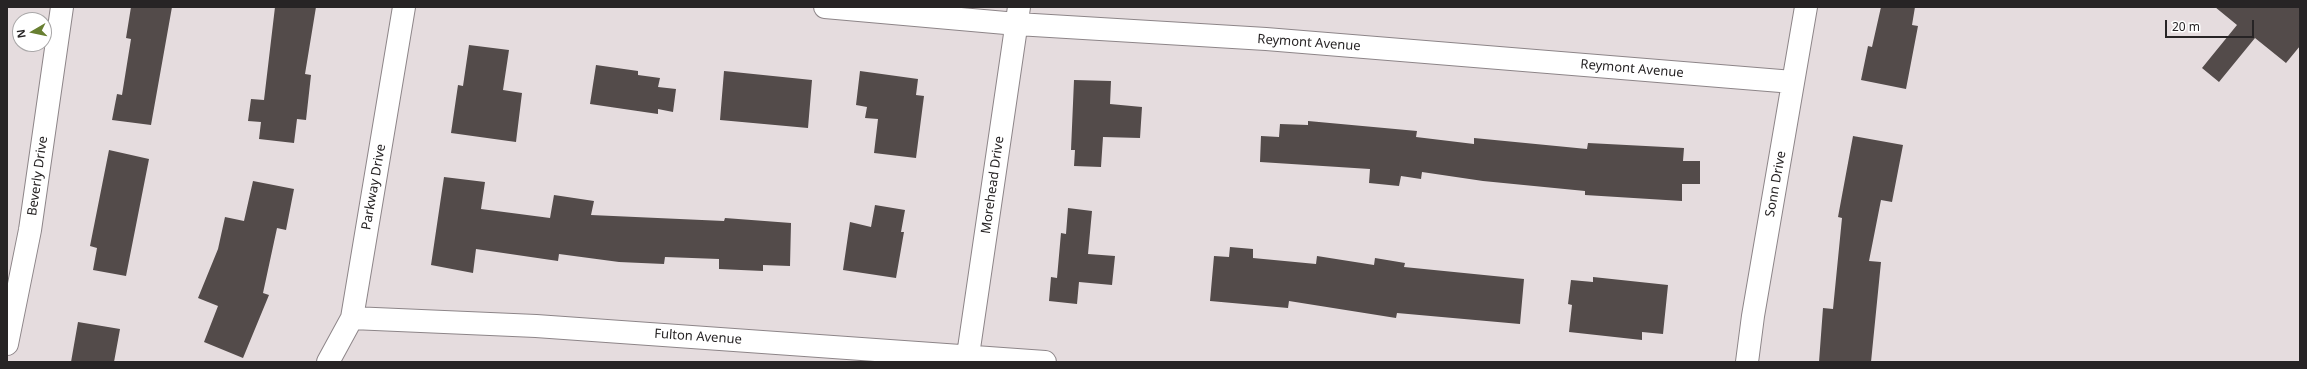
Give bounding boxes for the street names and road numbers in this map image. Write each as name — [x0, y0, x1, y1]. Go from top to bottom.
street label: Reymont Avenue — [1257, 32, 1361, 54]
street label: Reymont Avenue — [1580, 57, 1684, 81]
street label: Beverly Drive — [25, 135, 51, 217]
street label: Morehead Drive — [978, 135, 1008, 235]
street label: Parkway Drive — [359, 143, 389, 231]
street label: Sonn Drive — [1763, 150, 1789, 218]
street label: Fulton Avenue — [654, 326, 742, 348]

